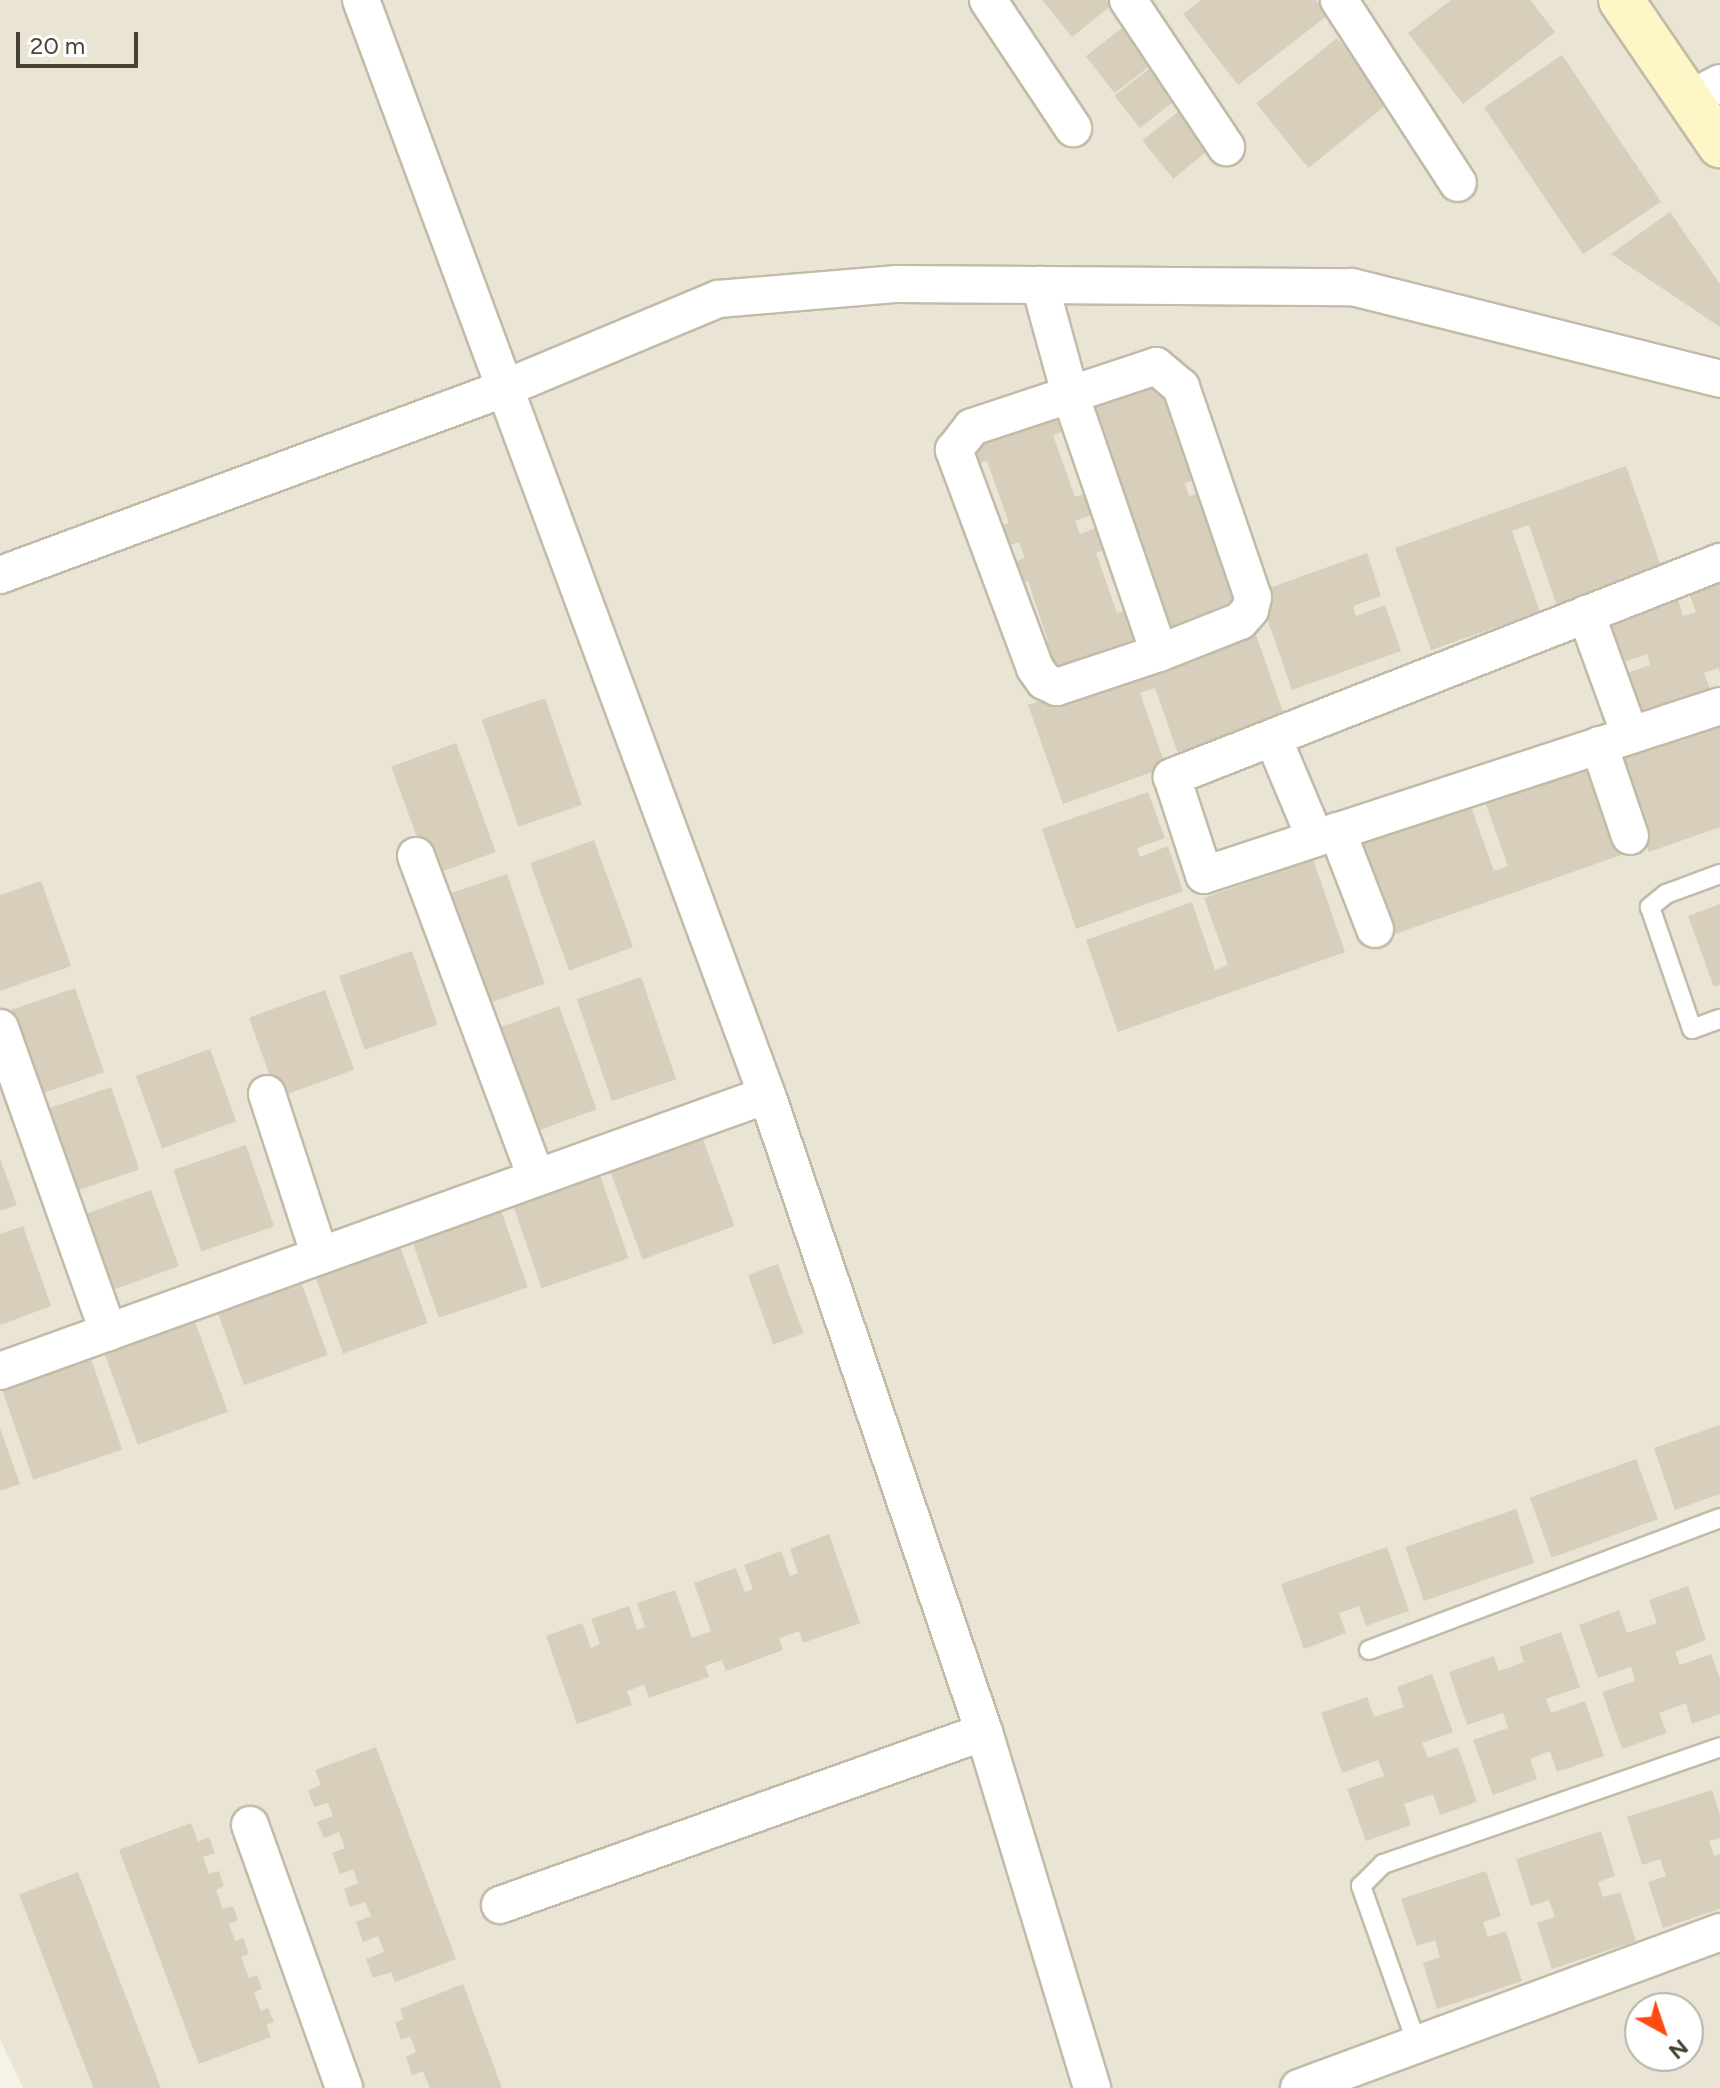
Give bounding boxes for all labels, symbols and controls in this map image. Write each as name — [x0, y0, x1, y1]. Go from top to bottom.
scale bar — [20, 16, 142, 66]
text: 20 m — [30, 31, 85, 60]
north arrow — [1624, 1992, 1704, 2072]
text: N — [1663, 2033, 1694, 2065]

